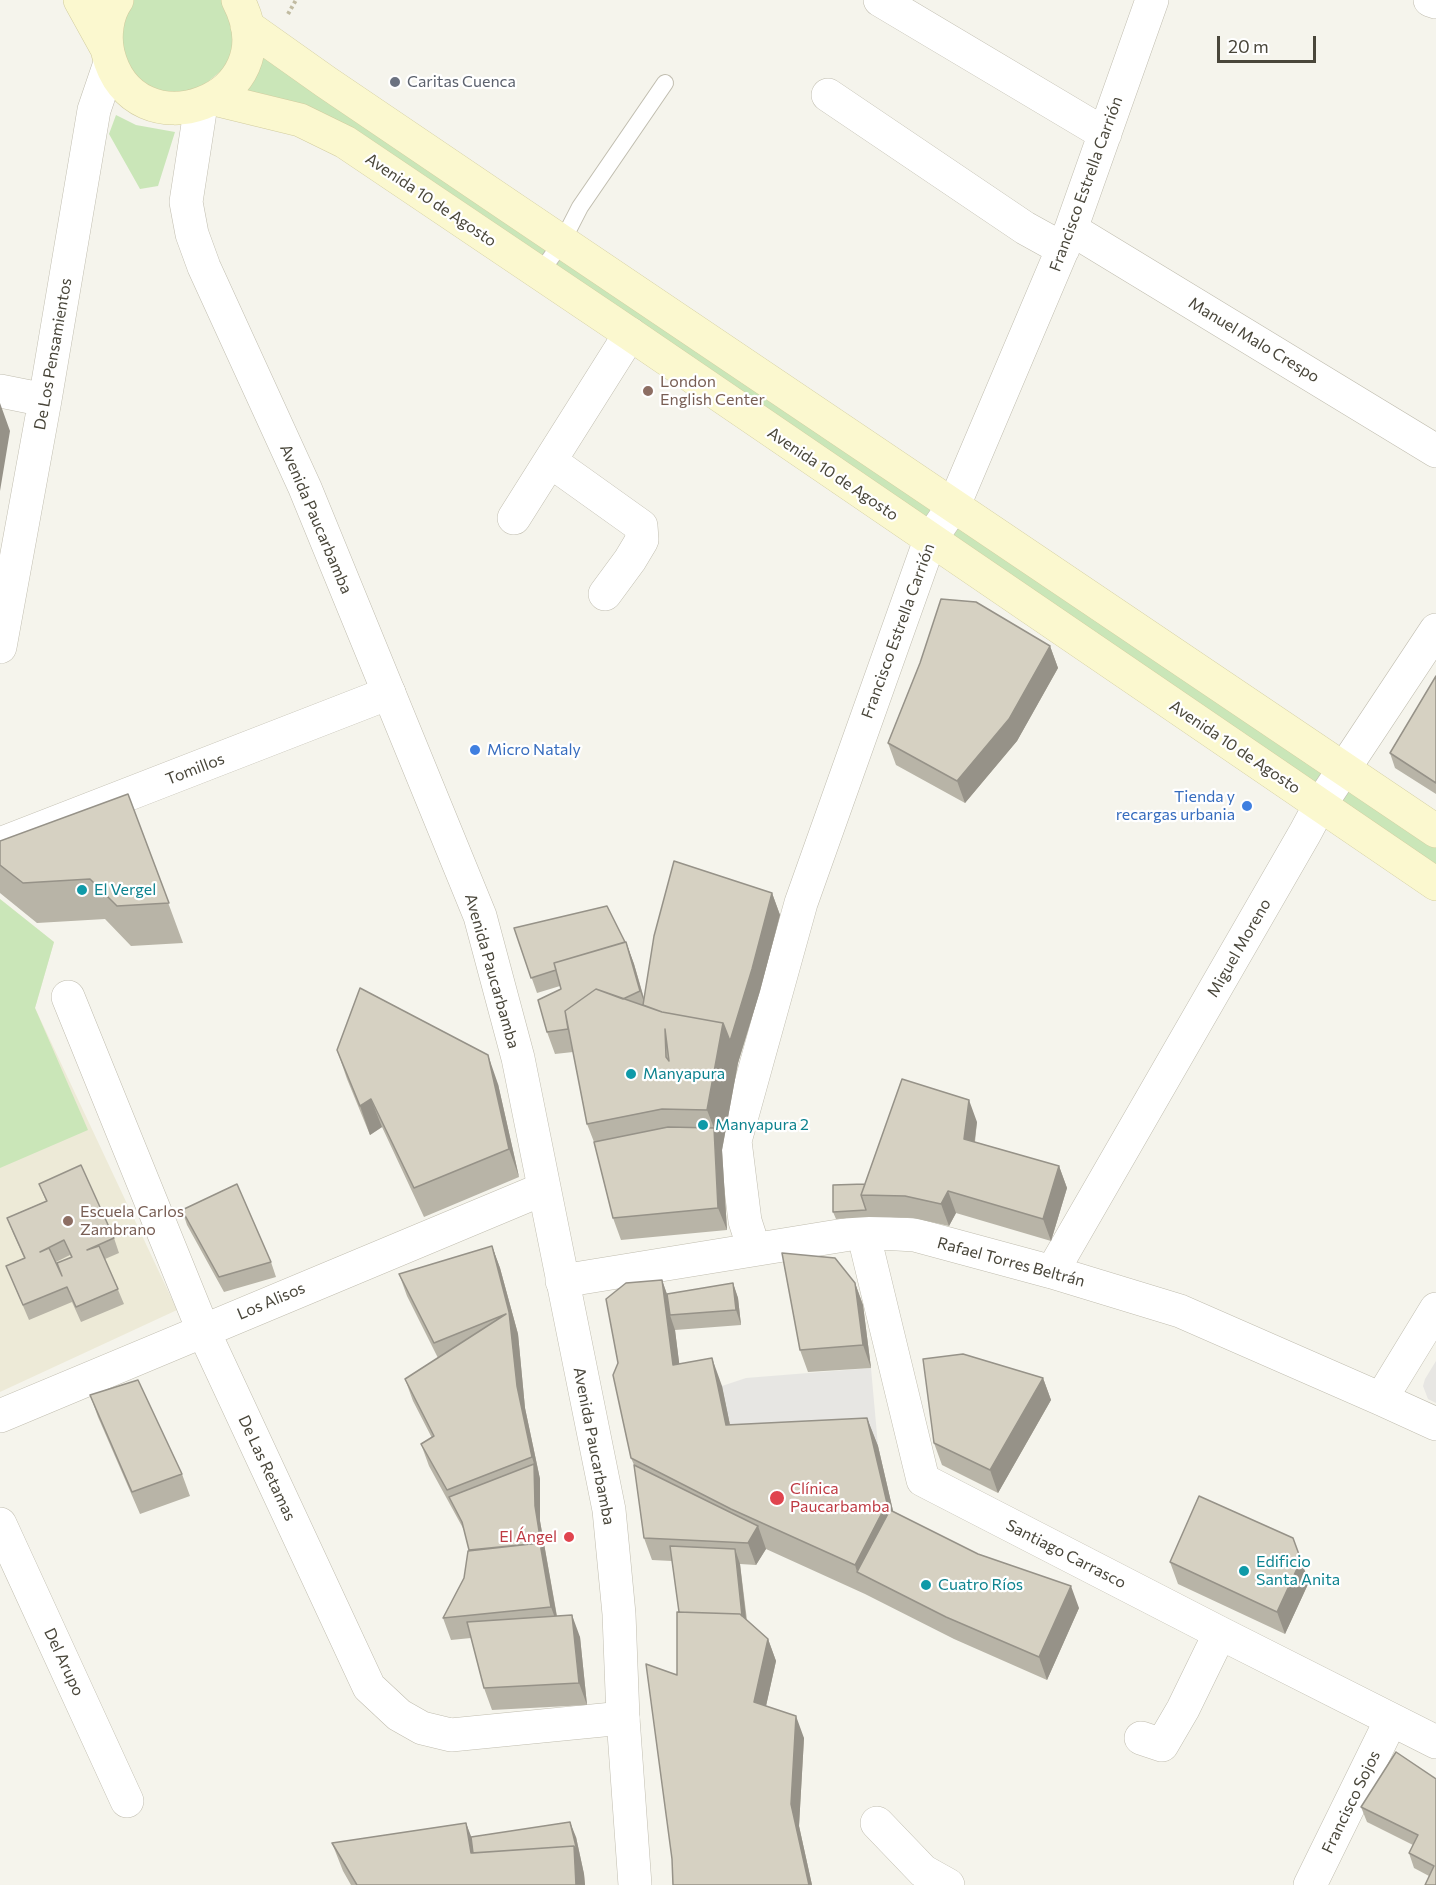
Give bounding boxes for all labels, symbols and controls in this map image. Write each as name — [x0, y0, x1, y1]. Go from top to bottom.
scale bar — [1220, 24, 1319, 62]
text: 20 m — [1228, 35, 1269, 57]
place label: Caritas Cuenca — [407, 72, 516, 92]
marker: Caritas Cuenca — [388, 75, 402, 89]
street label: Francisco Estrella Carrión — [1045, 94, 1127, 274]
street label: Avenida 10 de Agosto — [362, 149, 500, 251]
street label: De Los Pensamientos — [30, 276, 76, 432]
street label: Manuel Malo Crespo — [1185, 293, 1323, 387]
place label: London English Center — [660, 372, 765, 410]
marker: London English Center — [641, 384, 655, 398]
street label: Avenida 10 de Agosto — [764, 423, 902, 525]
street label: Avenida Paucarbamba — [276, 441, 356, 597]
street label: Francisco Estrella Carrión — [857, 541, 939, 721]
street label: Avenida 10 de Agosto — [1166, 696, 1304, 798]
place label: Micro Nataly — [487, 740, 581, 760]
marker: Micro Nataly — [468, 743, 482, 757]
street label: Tomillos — [163, 749, 227, 789]
place label: Tienda y recargas urbania — [1116, 787, 1235, 825]
marker: Tienda y recargas urbania — [1240, 799, 1254, 813]
place label: El Vergel — [94, 880, 156, 900]
marker: El Vergel — [75, 883, 89, 897]
street label: Avenida Paucarbamba — [461, 891, 523, 1051]
street label: Miguel Moreno — [1203, 895, 1275, 1001]
place label: Manyapura — [643, 1064, 725, 1084]
marker: Manyapura — [624, 1067, 638, 1081]
place label: Manyapura 2 — [715, 1115, 809, 1135]
marker: Manyapura 2 — [696, 1118, 710, 1132]
place label: Escuela Carlos Zambrano — [80, 1202, 184, 1240]
marker: Escuela Carlos Zambrano — [61, 1214, 75, 1228]
street label: Rafael Torres Beltrán — [935, 1233, 1087, 1291]
street label: Los Alisos — [234, 1278, 308, 1324]
street label: Avenida Paucarbamba — [569, 1365, 619, 1527]
street label: De Las Retamas — [234, 1412, 300, 1524]
place label: Clínica Paucarbamba — [790, 1479, 890, 1517]
marker: Clínica Paucarbamba — [768, 1489, 786, 1507]
street label: Santiago Carrasco — [1003, 1515, 1129, 1593]
place label: El Ángel — [499, 1527, 557, 1547]
marker: El Ángel — [562, 1530, 576, 1544]
place label: Edificio Santa Anita — [1256, 1552, 1340, 1590]
marker: Edificio Santa Anita — [1237, 1564, 1251, 1578]
place label: Cuatro Ríos — [938, 1575, 1023, 1595]
marker: Cuatro Ríos — [919, 1578, 933, 1592]
street label: Del Arupo — [40, 1625, 88, 1699]
street label: Francisco Sojos — [1318, 1747, 1384, 1857]

